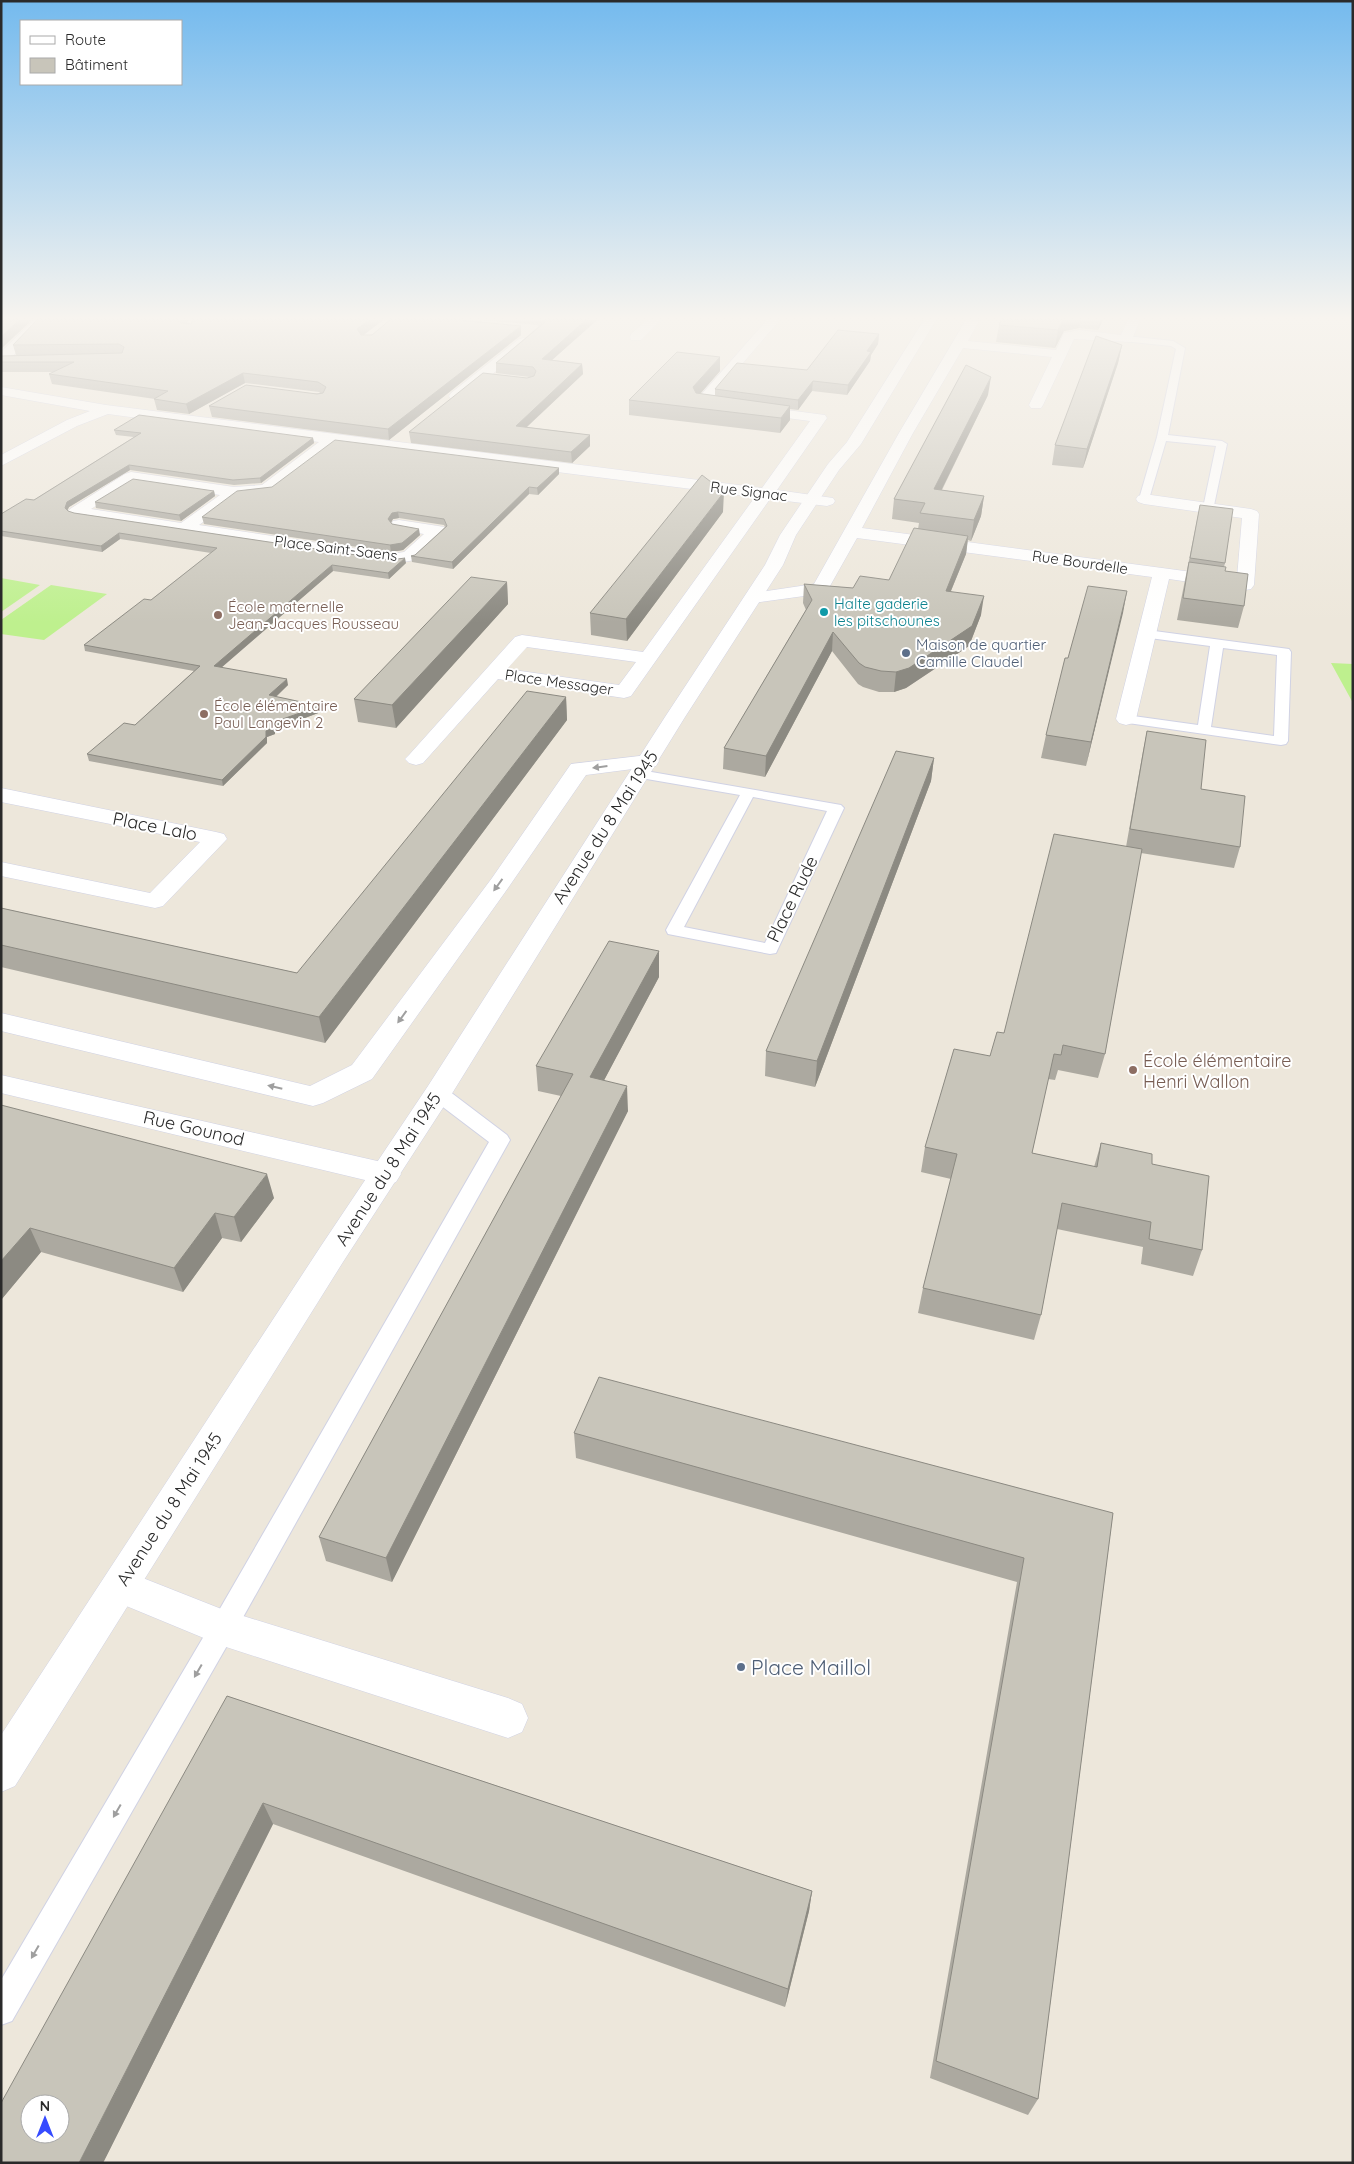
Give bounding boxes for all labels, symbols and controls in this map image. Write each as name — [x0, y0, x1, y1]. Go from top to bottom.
legend — [20, 20, 182, 85]
text: Route — [65, 30, 106, 49]
text: Bâtiment — [65, 55, 128, 74]
street label: Rue Signac — [709, 477, 789, 505]
street label: Place Saint-Saens — [273, 531, 399, 565]
street label: Rue Bourdelle — [1031, 546, 1129, 578]
place label: Halte gaderie les pitschounes — [834, 594, 940, 630]
place label: École maternelle Jean-Jacques Rousseau — [228, 597, 399, 633]
marker: Halte gaderie les pitschounes — [818, 606, 830, 618]
marker: École maternelle Jean-Jacques Rousseau — [212, 609, 224, 621]
place label: Maison de quartier Camille Claudel — [916, 635, 1046, 671]
marker: Maison de quartier Camille Claudel — [900, 647, 912, 659]
street label: Place Messager — [504, 665, 615, 699]
place label: École élémentaire Paul Langevin 2 — [214, 696, 338, 732]
marker: École élémentaire Paul Langevin 2 — [198, 708, 210, 720]
street label: Avenue du 8 Mai 1945 — [547, 746, 663, 908]
one-way arrow — [591, 763, 607, 771]
street label: Place Lalo — [111, 807, 199, 845]
street label: Place Rude — [761, 852, 823, 946]
one-way arrow — [493, 878, 503, 892]
one-way arrow — [397, 1010, 407, 1024]
place label: École élémentaire Henri Wallon — [1143, 1049, 1291, 1093]
marker: École élémentaire Henri Wallon — [1127, 1064, 1139, 1076]
one-way arrow — [267, 1083, 282, 1091]
street label: Avenue du 8 Mai 1945 — [330, 1088, 446, 1250]
street label: Rue Gounod — [141, 1105, 247, 1151]
street label: Avenue du 8 Mai 1945 — [111, 1428, 227, 1590]
place label: Place Maillol — [751, 1654, 871, 1680]
marker: Place Maillol — [735, 1661, 747, 1673]
one-way arrow — [194, 1664, 203, 1677]
one-way arrow — [112, 1805, 121, 1818]
one-way arrow — [31, 1945, 40, 1958]
north arrow — [20, 2094, 70, 2144]
text: N — [40, 2097, 50, 2115]

